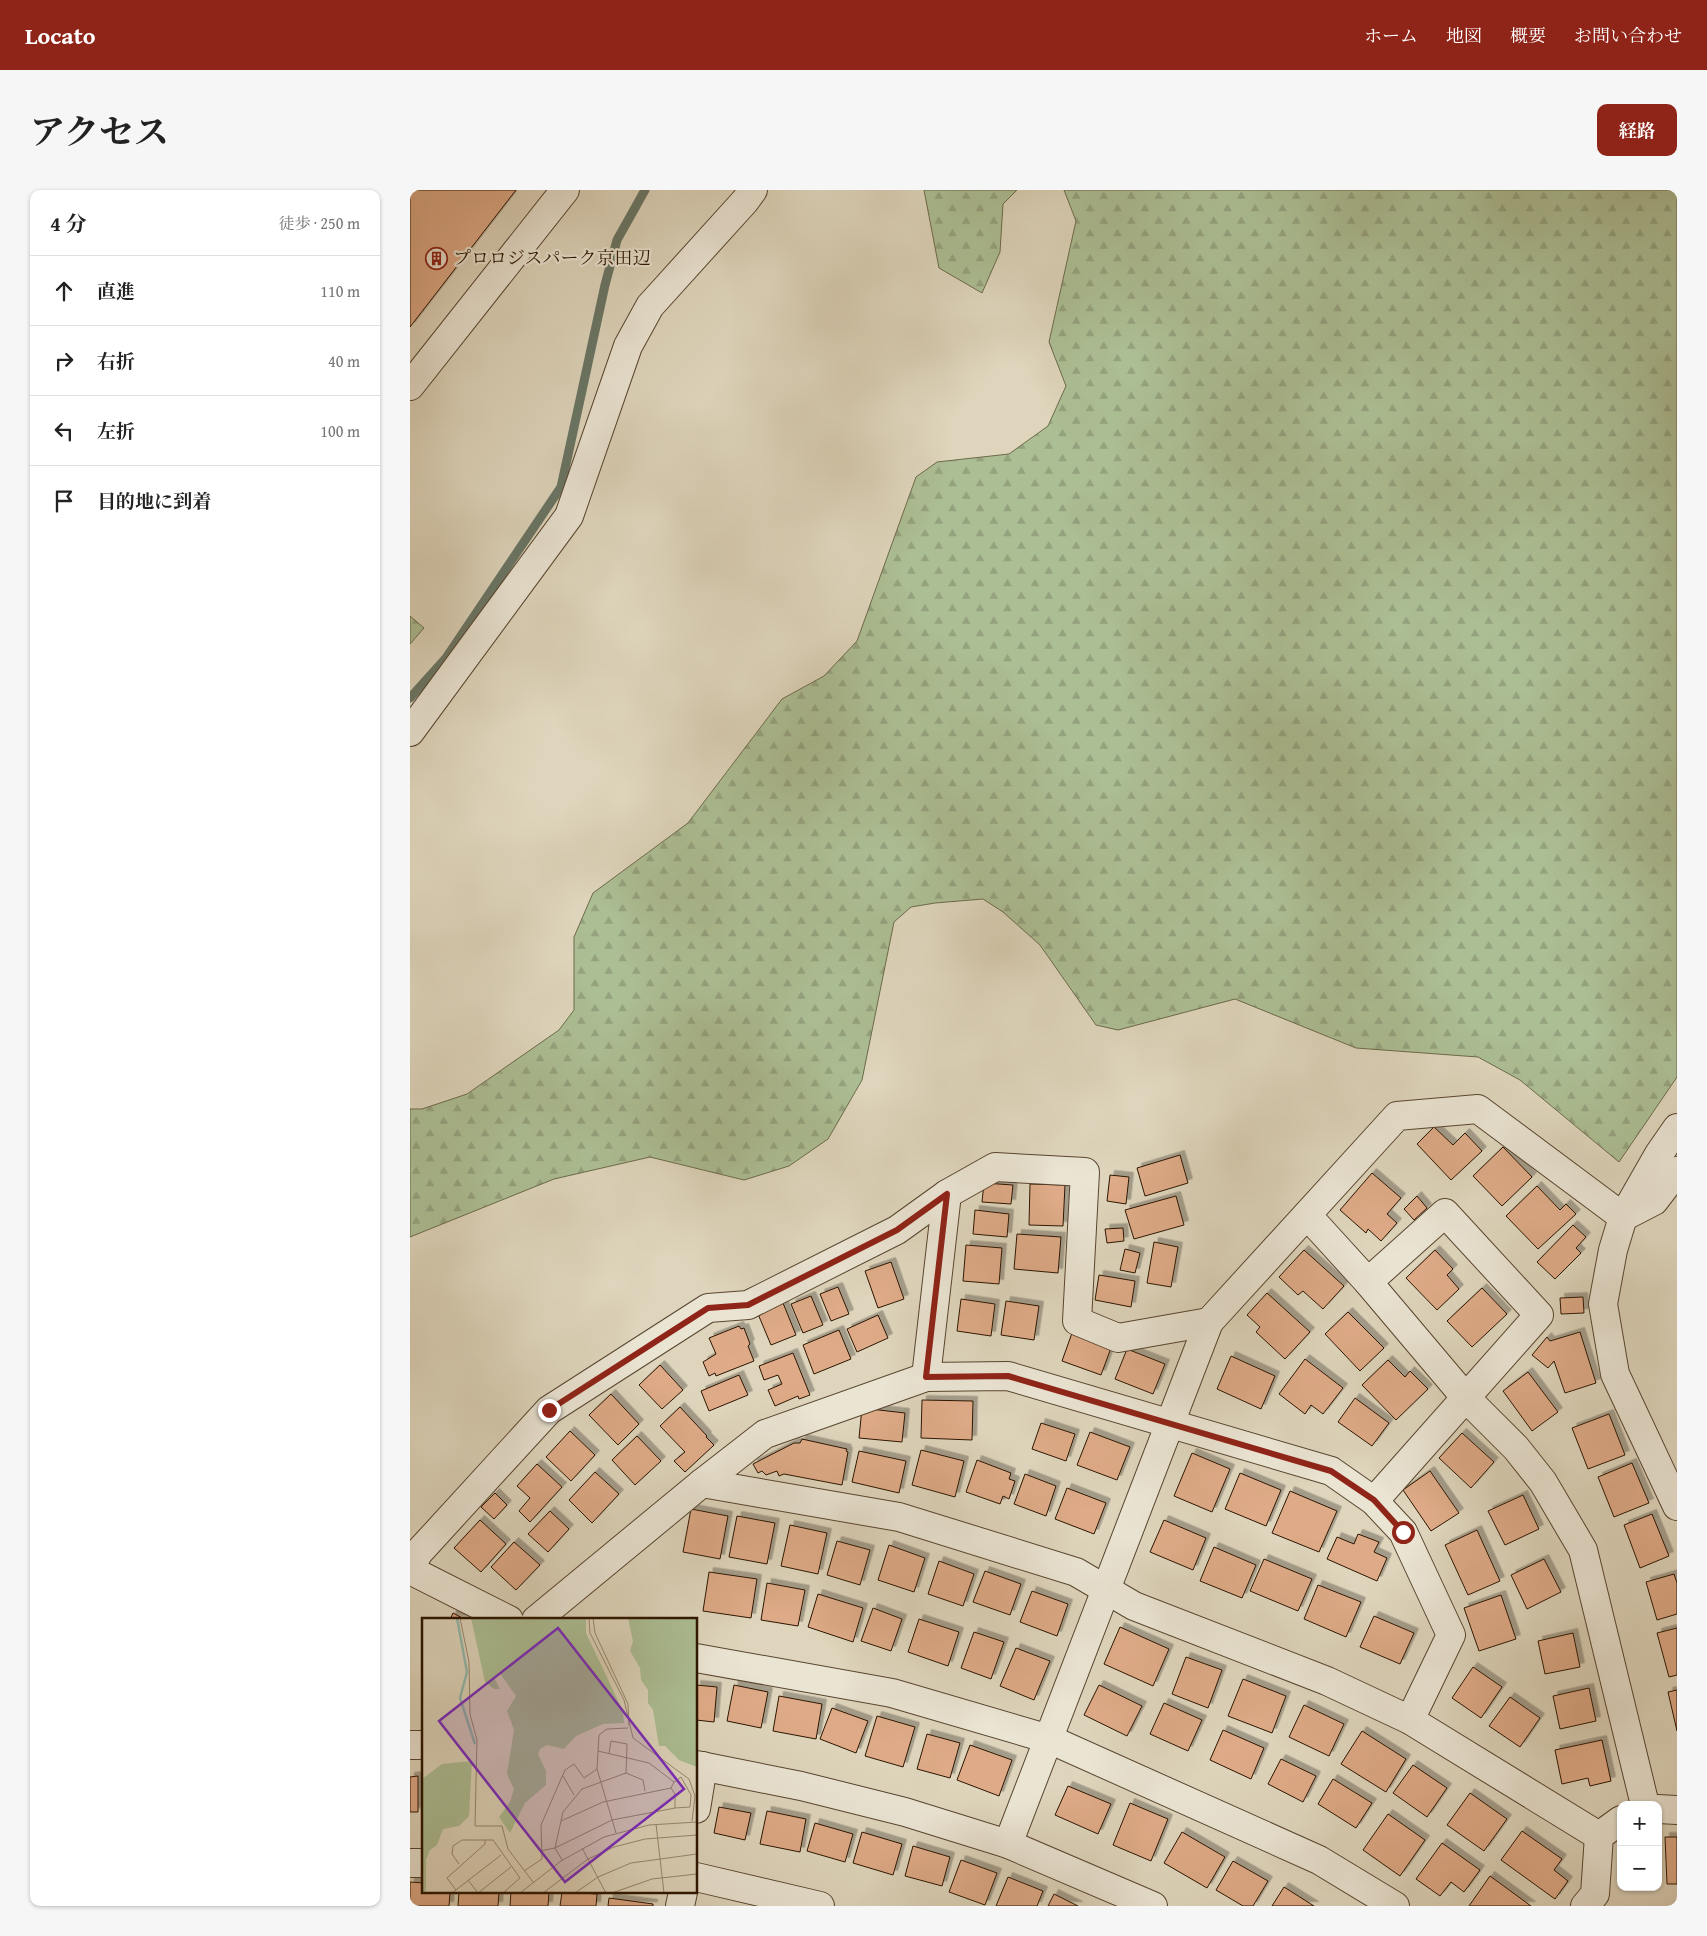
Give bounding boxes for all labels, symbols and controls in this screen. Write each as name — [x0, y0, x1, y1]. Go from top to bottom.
text: Locato — [25, 18, 96, 53]
text: ホーム — [1364, 22, 1418, 49]
text: 地図 — [1446, 22, 1482, 49]
text: 概要 — [1510, 22, 1546, 49]
text: お問い合わせ — [1574, 22, 1682, 49]
button: 経路 — [1597, 104, 1677, 156]
text: アクセス — [30, 106, 169, 157]
text: 4 分 — [50, 208, 87, 239]
text: 徒歩 · 250 m — [279, 211, 360, 235]
place label: プロロジスパーク京田辺 — [453, 244, 650, 271]
building icon: プロロジスパーク京田辺 — [425, 246, 449, 270]
icon: ahead — [50, 277, 78, 305]
text: 直進 — [97, 277, 135, 305]
text: 110 m — [320, 279, 360, 303]
icon: right — [50, 347, 78, 375]
text: 右折 — [97, 347, 135, 375]
text: 40 m — [328, 349, 360, 373]
icon: left — [50, 417, 78, 445]
text: 左折 — [97, 417, 135, 445]
text: 100 m — [320, 419, 360, 443]
icon: arrive — [50, 487, 78, 515]
text: 目的地に到着 — [97, 487, 211, 515]
route end — [538, 1399, 561, 1422]
route start — [1392, 1521, 1415, 1544]
inset map — [422, 1618, 698, 1894]
map controls — [1617, 1801, 1662, 1891]
button: + — [1617, 1801, 1662, 1846]
button: − — [1617, 1846, 1662, 1891]

